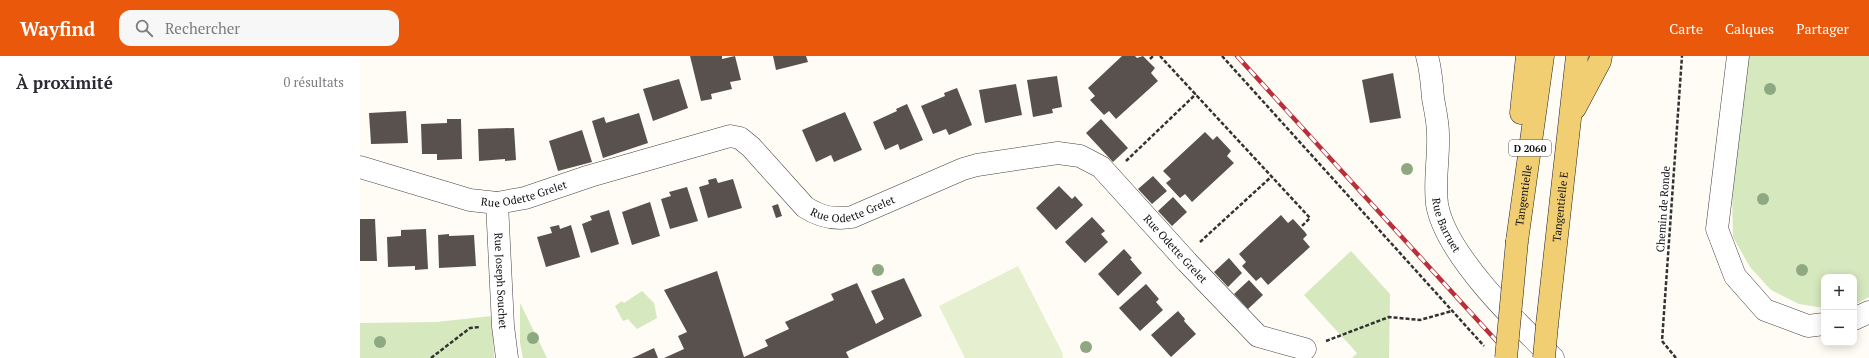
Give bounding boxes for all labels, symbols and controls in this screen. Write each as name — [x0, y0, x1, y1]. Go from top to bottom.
search box — [119, 10, 399, 46]
text: Wayfind — [20, 16, 95, 41]
icon: search — [133, 17, 155, 39]
text: Rechercher — [165, 18, 240, 38]
text: Carte — [1669, 19, 1703, 38]
text: Calques — [1725, 19, 1774, 38]
text: Partager — [1796, 19, 1849, 38]
text: À proximité — [16, 71, 113, 94]
text: 0 résultats — [284, 73, 344, 91]
road number: D 2060 — [1509, 140, 1551, 156]
street label: Tangentielle — [1512, 164, 1535, 227]
street label: Chemin de Ronde — [1653, 165, 1673, 253]
street label: Tangentielle E — [1549, 171, 1571, 243]
street label: Rue Odette Grelet — [480, 177, 569, 210]
street label: Rue Odette Grelet — [808, 192, 897, 225]
street label: Rue Barruet — [1429, 197, 1464, 255]
street label: Rue Odette Grelet — [1140, 212, 1210, 286]
street label: Rue Joseph Souchet — [491, 232, 510, 330]
map controls — [1821, 274, 1857, 346]
button: + — [1821, 274, 1857, 310]
button: − — [1821, 310, 1857, 346]

